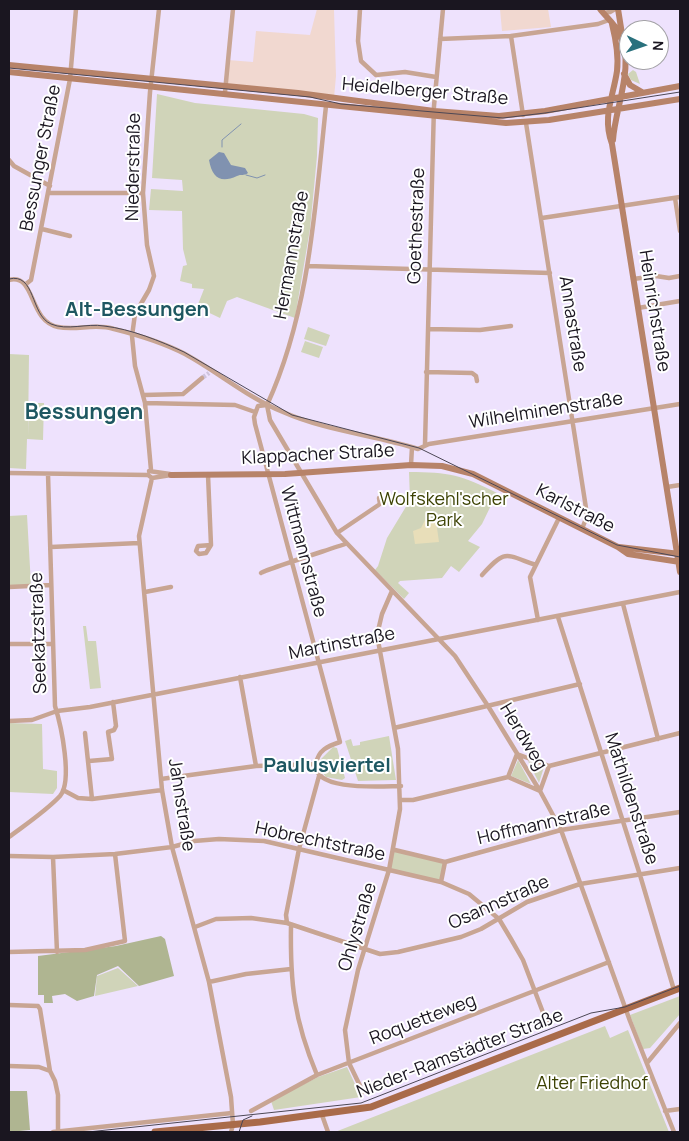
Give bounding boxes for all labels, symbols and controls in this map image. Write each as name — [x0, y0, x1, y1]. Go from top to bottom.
north arrow — [619, 20, 669, 70]
text: N — [649, 40, 668, 51]
street label: Heidelberger Straße — [341, 74, 509, 110]
street label: Bessunger Straße — [16, 83, 66, 233]
street label: Niederstraße — [122, 113, 146, 221]
street label: Goethestraße — [404, 167, 430, 285]
street label: Hermannstraße — [270, 189, 314, 321]
street label: Heinrichstraße — [634, 248, 674, 374]
street label: Annastraße — [554, 274, 590, 374]
district label: Alt-Bessungen — [65, 298, 209, 322]
street label: Wilhelminenstraße — [468, 388, 624, 434]
district label: Bessungen — [25, 400, 143, 426]
street label: Klappacher Straße — [241, 440, 395, 470]
street label: Karlstraße — [532, 480, 618, 538]
street label: Wittmannstraße — [275, 484, 331, 620]
park label: Wolfskehl'scher Park — [379, 489, 509, 532]
street label: Seekatzstraße — [26, 572, 52, 694]
street label: Martinstraße — [287, 623, 397, 665]
street label: Herdweg — [495, 700, 551, 774]
street label: Mathildenstraße — [600, 730, 662, 868]
district label: Paulusviertel — [263, 754, 391, 778]
street label: Jahnstraße — [163, 757, 199, 853]
street label: Hoffmannstraße — [475, 798, 613, 850]
street label: Hobrechtstraße — [253, 818, 387, 866]
street label: Osannstraße — [445, 871, 553, 935]
street label: Ohlystraße — [334, 880, 382, 974]
street label: Roquetteweg — [367, 990, 479, 1050]
street label: Nieder-Ramstädter Straße — [354, 1005, 566, 1103]
park label: Alter Friedhof — [536, 1073, 648, 1095]

